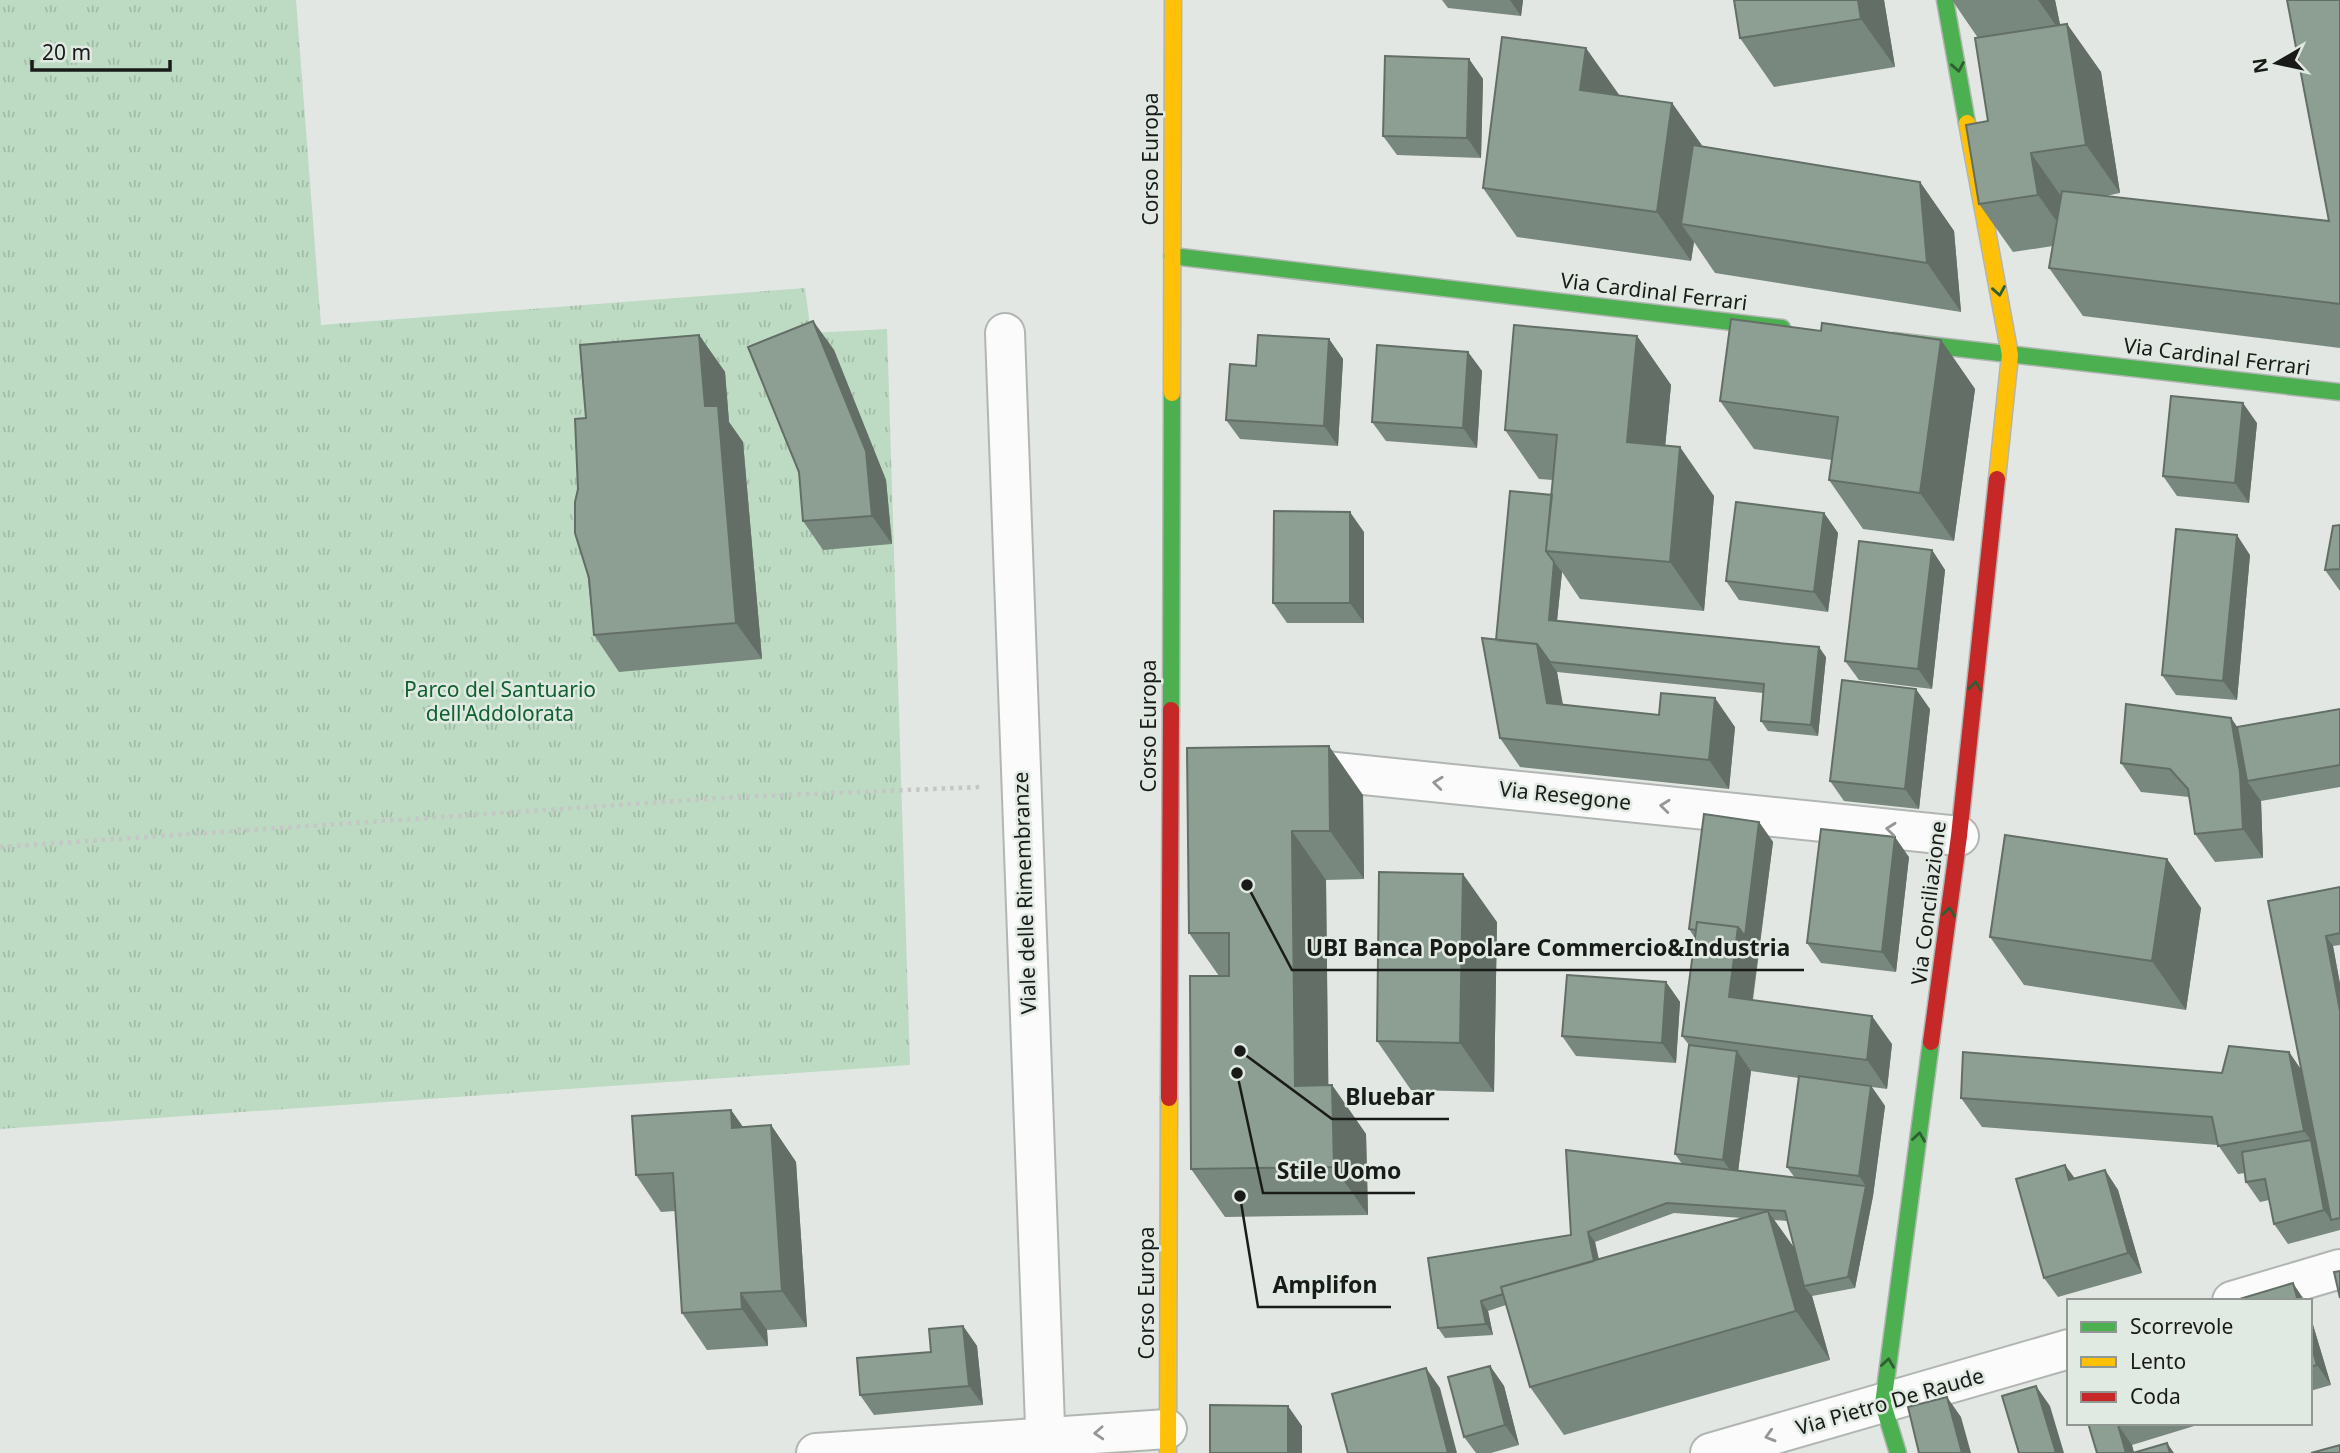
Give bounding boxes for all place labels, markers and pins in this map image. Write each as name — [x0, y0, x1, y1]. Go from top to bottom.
callout: UBI Banca Popolare Commercio&Industria — [1292, 926, 1804, 970]
callout: Bluebar — [1332, 1075, 1449, 1119]
callout: Stile Uomo — [1263, 1149, 1415, 1193]
callout: Amplifon — [1258, 1263, 1391, 1307]

